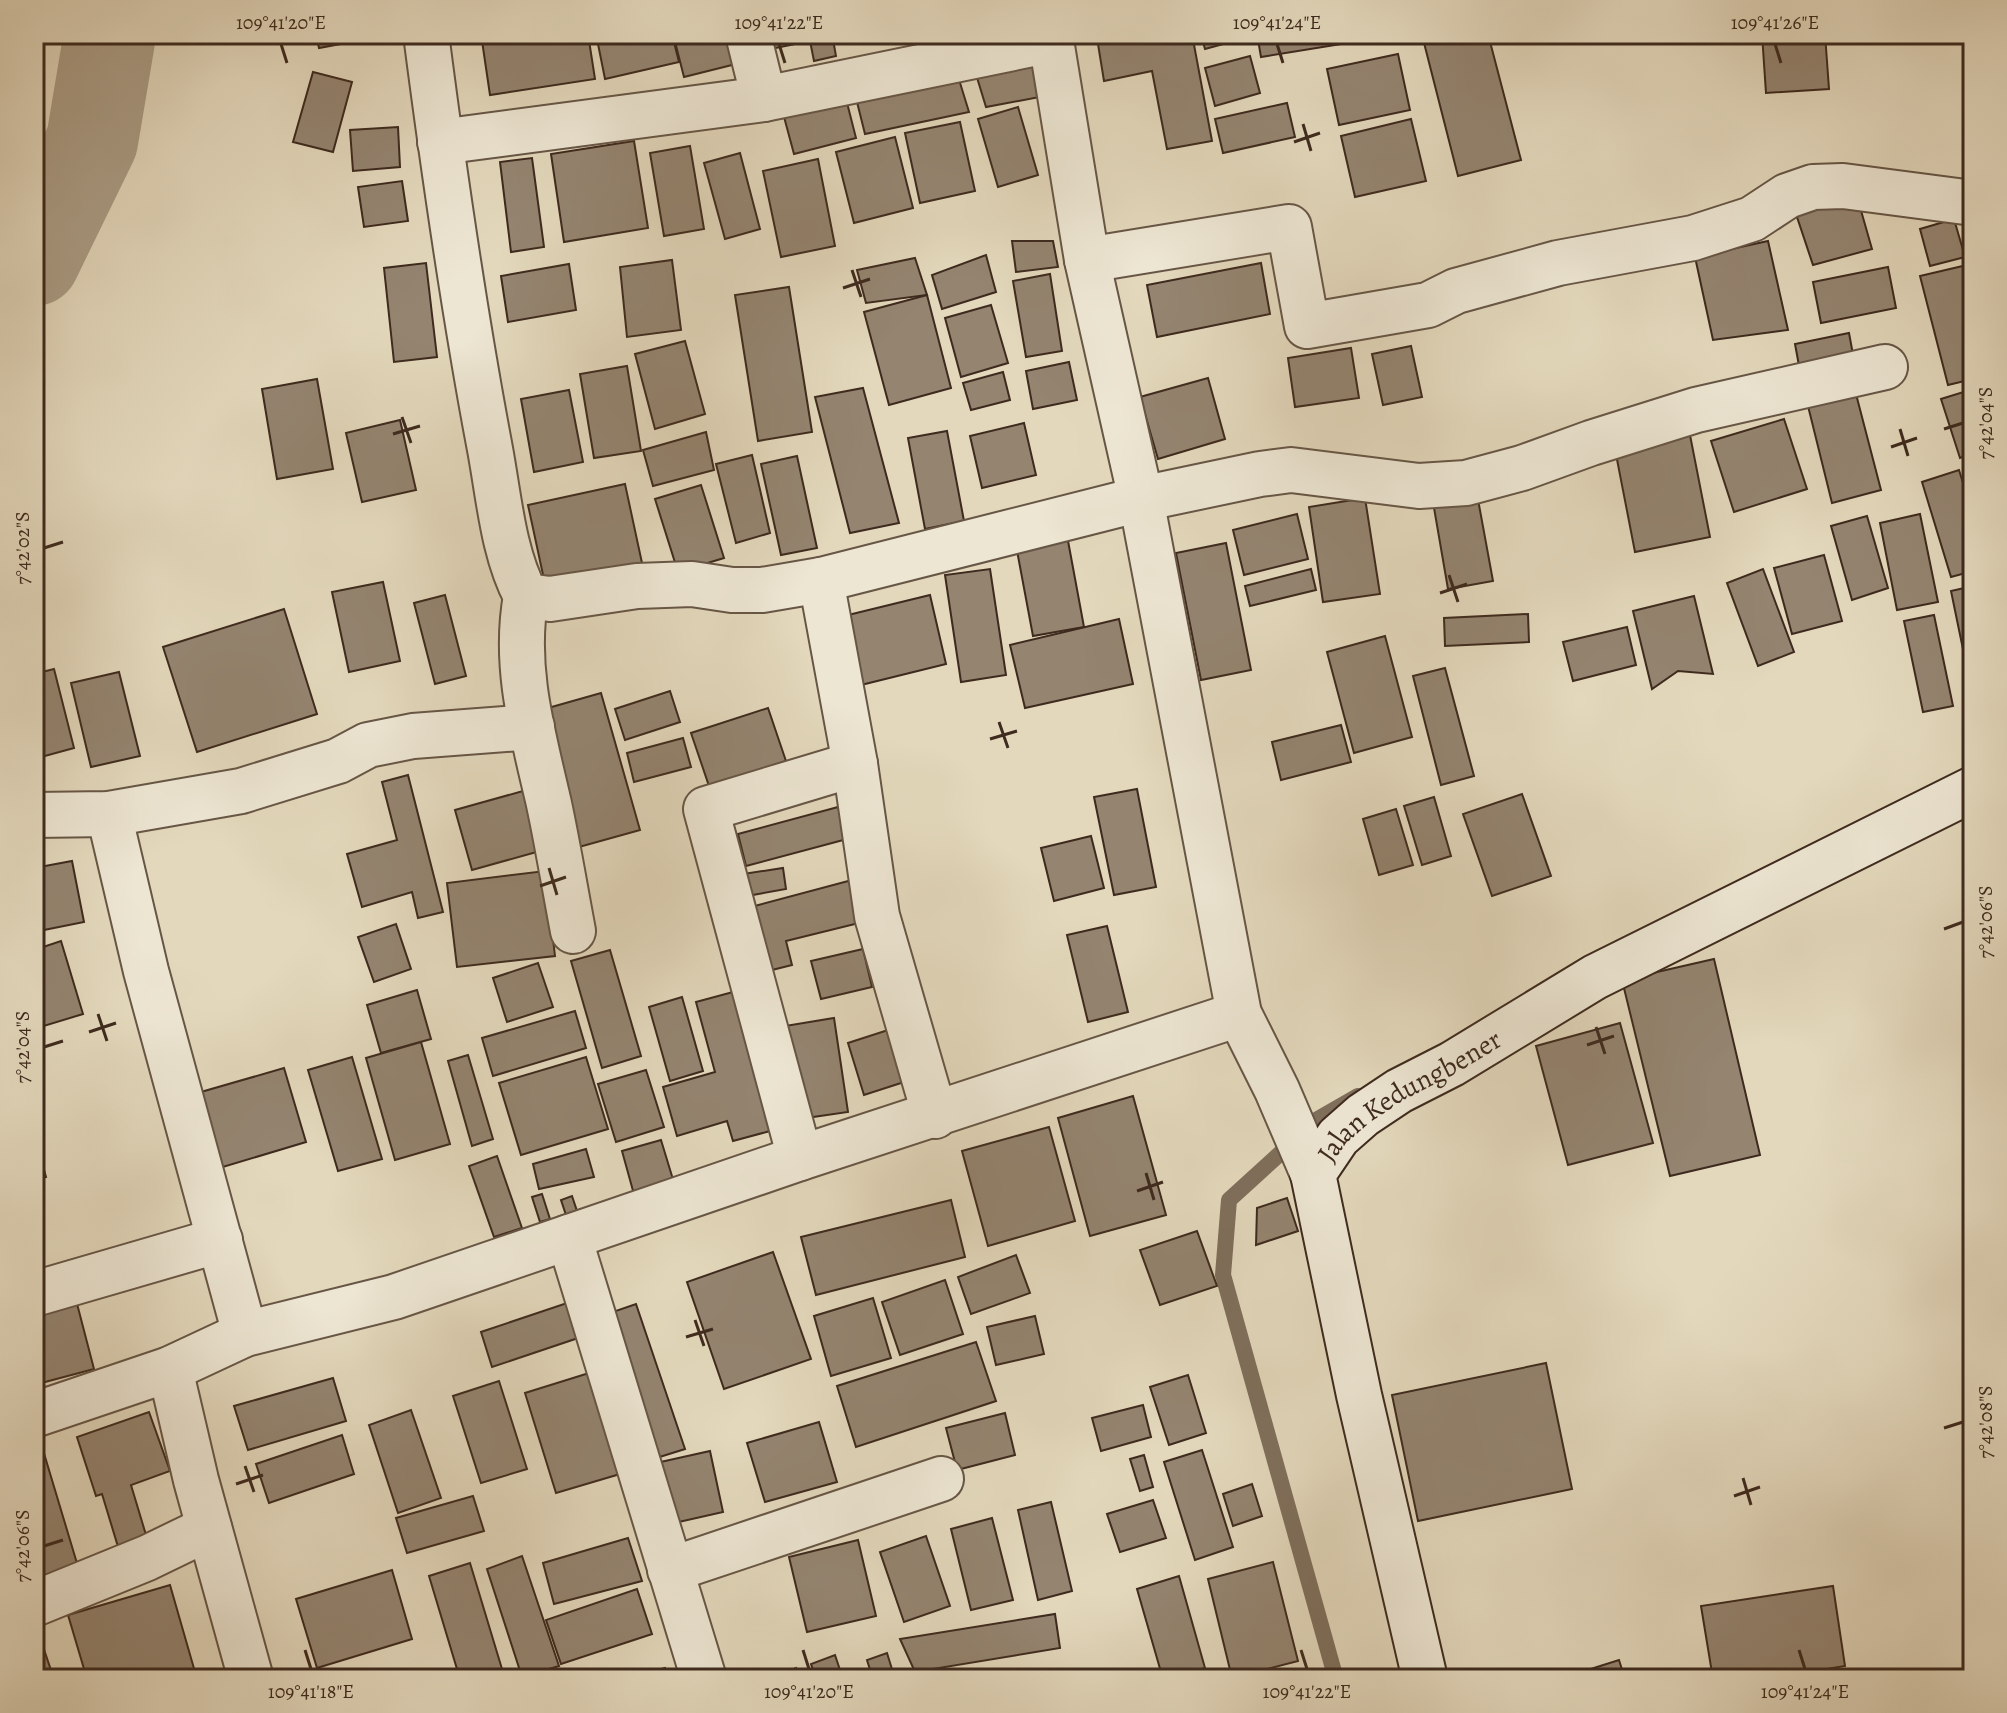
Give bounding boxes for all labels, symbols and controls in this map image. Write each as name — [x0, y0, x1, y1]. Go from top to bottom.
text: 109°41'20"E — [236, 9, 326, 36]
text: 109°41'22"E — [735, 9, 823, 36]
text: 109°41'24"E — [1233, 9, 1321, 36]
text: 109°41'26"E — [1731, 9, 1819, 36]
text: 7°42'04"S — [1972, 387, 1999, 459]
text: 7°42'02"S — [9, 511, 36, 585]
text: 7°42'06"S — [1972, 886, 1999, 958]
text: 7°42'04"S — [9, 1011, 36, 1083]
street label: Jalan Kedungbener — [1308, 1020, 1509, 1170]
text: 7°42'08"S — [1972, 1385, 1999, 1459]
text: 7°42'06"S — [9, 1510, 36, 1582]
text: 109°41'18"E — [268, 1678, 354, 1705]
text: 109°41'20"E — [764, 1678, 854, 1705]
text: 109°41'22"E — [1263, 1678, 1351, 1705]
text: 109°41'24"E — [1761, 1678, 1849, 1705]

